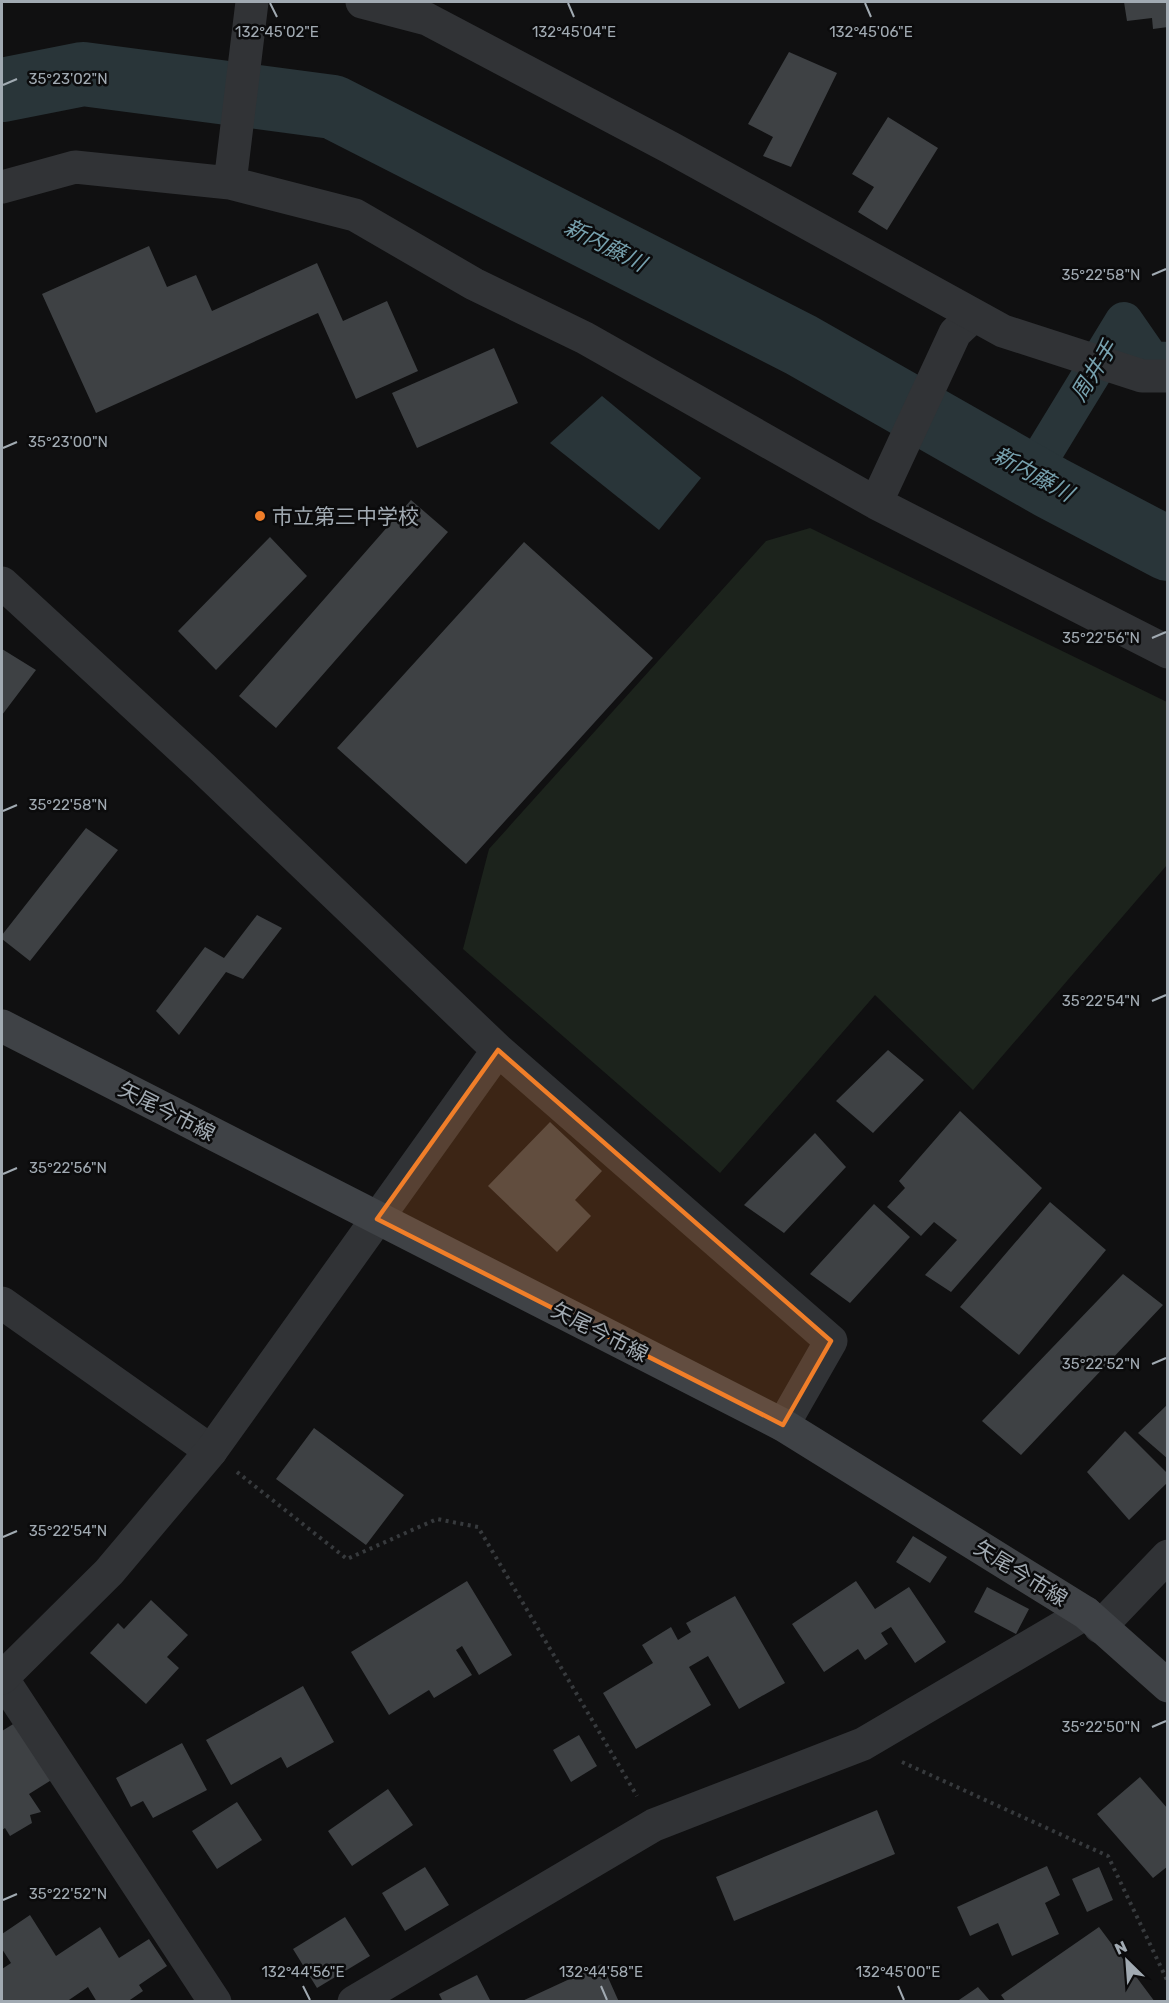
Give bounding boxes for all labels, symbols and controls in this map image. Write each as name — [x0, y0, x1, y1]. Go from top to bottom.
text: 132°45'02"E — [235, 23, 319, 41]
text: 132°45'04"E — [532, 23, 616, 41]
text: 132°45'06"E — [829, 23, 913, 41]
text: 35°23'02"N — [28, 70, 108, 88]
water label: 新内藤川 — [560, 213, 652, 278]
text: 35°22'58"N — [1061, 266, 1141, 284]
water label: 周井手 — [1065, 334, 1124, 406]
text: 35°23'00"N — [28, 433, 108, 451]
water label: 新内藤川 — [988, 441, 1080, 508]
place label: 市立第三中学校 — [272, 504, 419, 529]
marker: 市立第三中学校 — [253, 509, 267, 523]
text: 35°22'56"N — [1062, 629, 1140, 647]
text: 35°22'58"N — [28, 796, 108, 814]
text: 35°22'54"N — [1062, 992, 1140, 1010]
street label: 矢尾今市線 — [115, 1076, 219, 1146]
text: 35°22'56"N — [29, 1159, 107, 1177]
street label: 矢尾今市線 — [548, 1297, 652, 1367]
text: 35°22'52"N — [1062, 1355, 1140, 1373]
text: 35°22'54"N — [29, 1522, 107, 1540]
street label: 矢尾今市線 — [970, 1535, 1072, 1611]
text: 35°22'50"N — [1061, 1718, 1141, 1736]
text: 35°22'52"N — [29, 1885, 107, 1903]
north arrow — [1097, 1931, 1157, 1991]
text: N — [1112, 1937, 1130, 1959]
text: 132°44'56"E — [261, 1963, 345, 1981]
text: 132°44'58"E — [559, 1963, 643, 1981]
text: 132°45'00"E — [856, 1963, 940, 1981]

